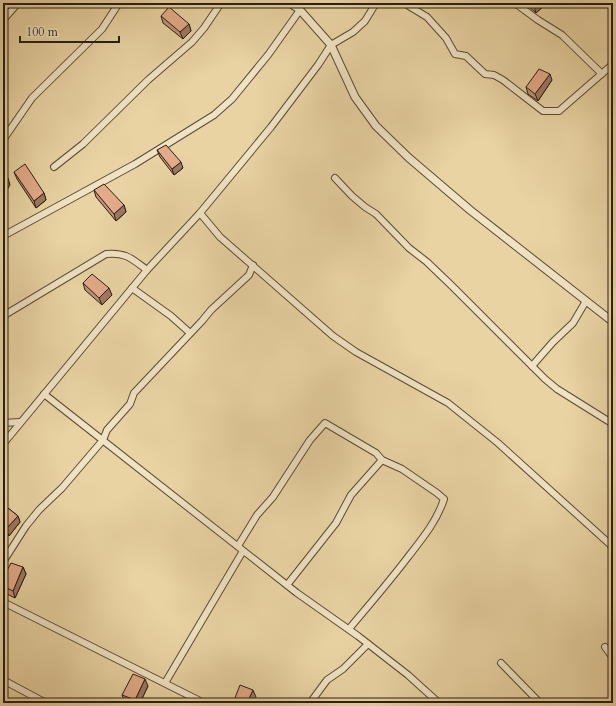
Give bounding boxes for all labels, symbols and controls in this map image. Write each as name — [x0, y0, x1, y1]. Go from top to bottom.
scale bar — [20, 18, 119, 44]
text: 100 m — [26, 24, 59, 40]

